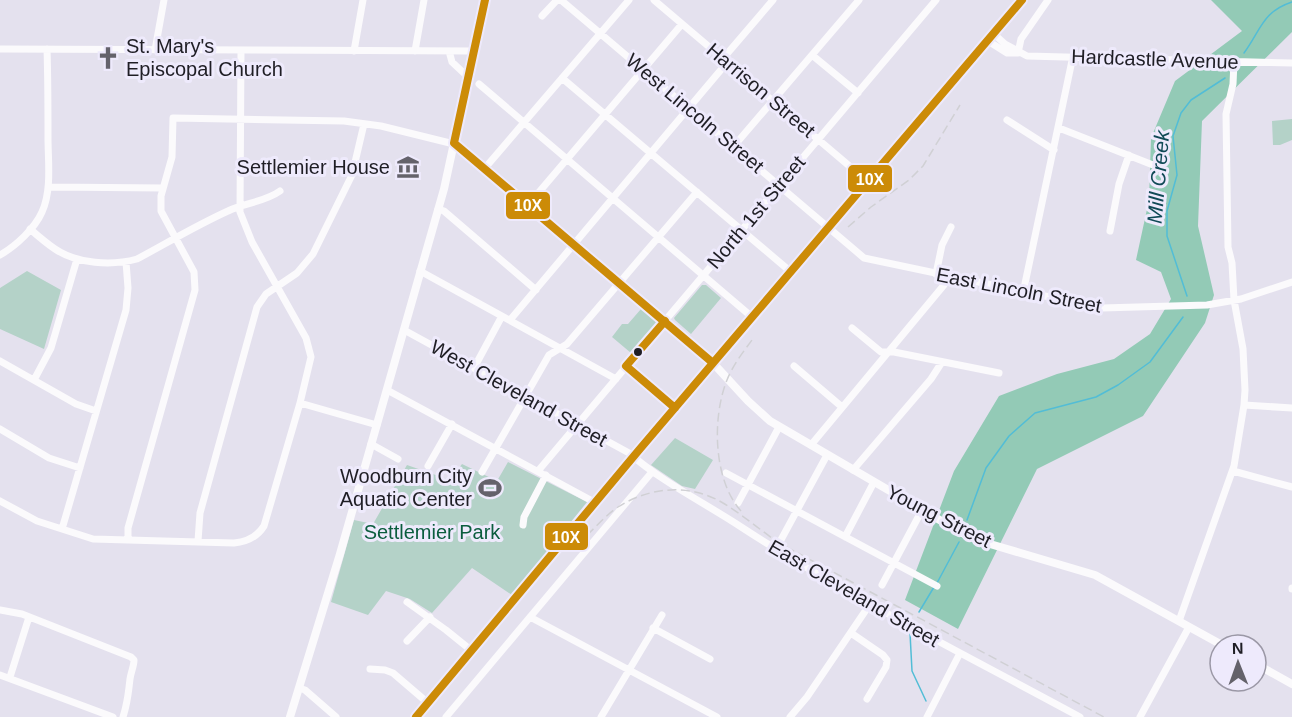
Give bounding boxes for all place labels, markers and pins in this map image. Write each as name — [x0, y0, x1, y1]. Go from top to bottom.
place label: St. Mary's Episcopal Church — [126, 35, 283, 80]
church icon: St. Mary's Episcopal Church — [95, 45, 121, 71]
museum icon: Settlemier House — [395, 154, 421, 180]
place label: Settlemier House — [237, 156, 390, 178]
unlabelled marker — [632, 346, 644, 358]
place label: Woodburn City Aquatic Center — [340, 465, 472, 510]
sports icon: Woodburn City Aquatic Center — [477, 475, 503, 501]

